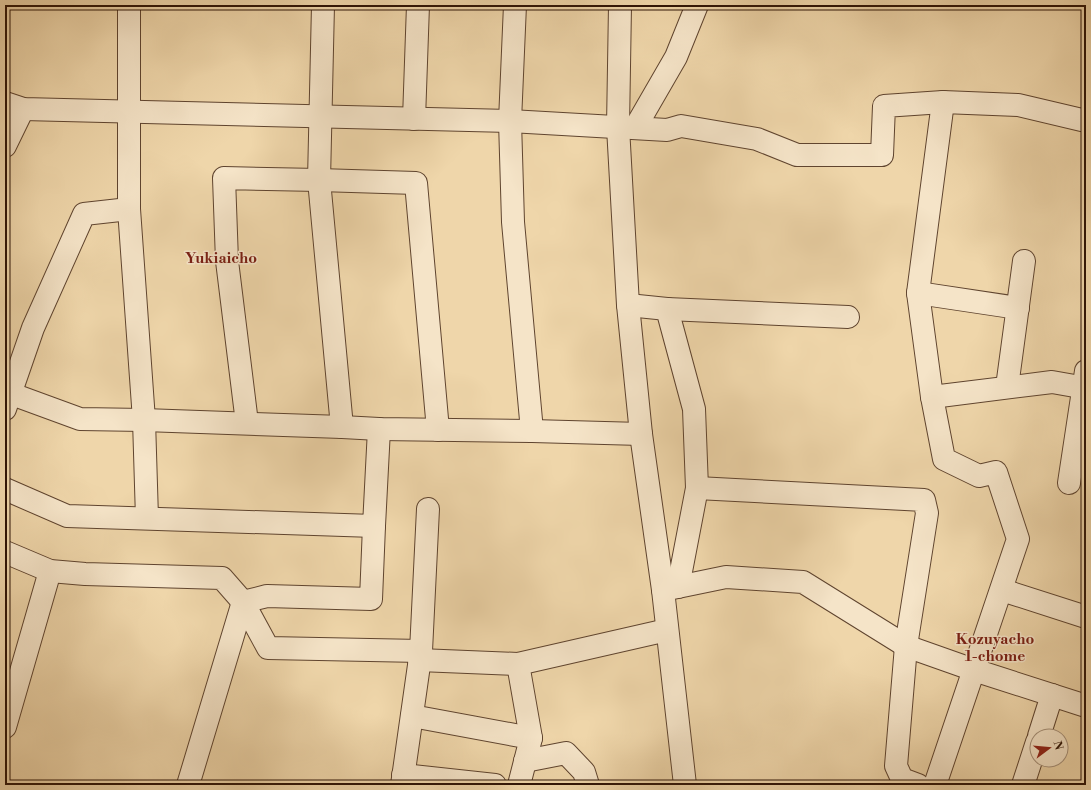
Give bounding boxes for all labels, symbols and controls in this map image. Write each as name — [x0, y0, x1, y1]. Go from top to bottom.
district label: Yukiaicho — [185, 249, 257, 268]
district label: Kozuyacho 1-chome — [956, 630, 1034, 666]
north arrow — [1029, 728, 1069, 768]
text: N — [1050, 739, 1066, 752]

